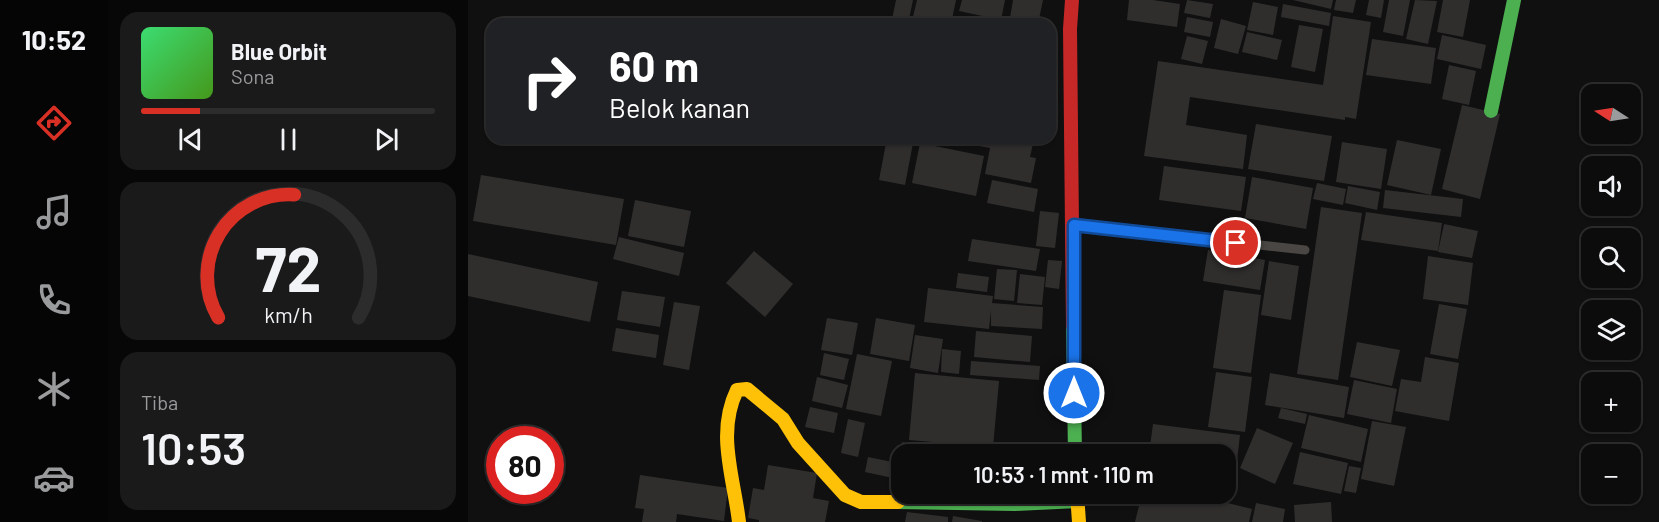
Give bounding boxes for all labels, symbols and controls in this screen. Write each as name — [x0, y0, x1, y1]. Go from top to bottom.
text: 10:52 — [22, 23, 86, 55]
text: Blue Orbit — [231, 38, 327, 64]
text: 60 m — [609, 40, 699, 90]
icon: right — [510, 42, 588, 120]
text: Sona — [231, 64, 275, 88]
north arrow — [1581, 84, 1641, 144]
map controls — [1581, 84, 1641, 504]
text: Belok kanan — [609, 91, 750, 123]
icon: directions — [33, 102, 75, 144]
icon: previous — [174, 123, 207, 156]
icon: pause — [272, 123, 305, 156]
icon: next — [370, 123, 403, 156]
button: sound — [1581, 156, 1641, 216]
icon: music — [33, 191, 75, 233]
pin — [1210, 217, 1261, 268]
icon: arrive — [1219, 226, 1252, 259]
button: search — [1581, 228, 1641, 288]
text: 72 — [255, 230, 321, 304]
icon: phone — [33, 279, 75, 321]
button: layers — [1581, 300, 1641, 360]
text: km/h — [264, 302, 312, 327]
position arrow — [1042, 361, 1106, 425]
icon: climate — [33, 368, 75, 410]
button: + — [1581, 372, 1641, 432]
text: Tiba — [141, 390, 178, 414]
text: 10:53 — [141, 420, 246, 474]
speed limit sign: 80 — [486, 426, 564, 504]
button: − — [1581, 444, 1641, 504]
icon: car — [33, 457, 75, 499]
text: 10:53 · 1 mnt · 110 m — [973, 461, 1154, 487]

